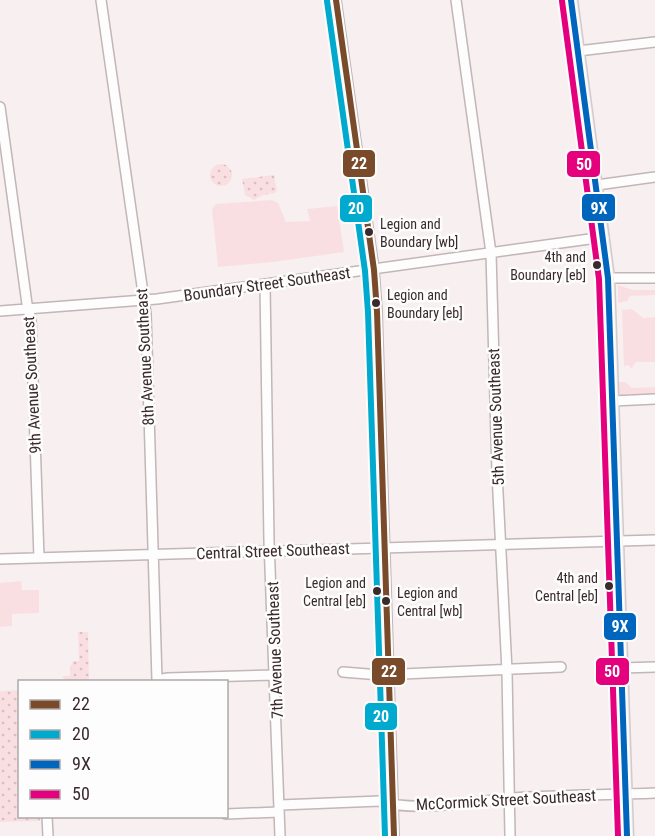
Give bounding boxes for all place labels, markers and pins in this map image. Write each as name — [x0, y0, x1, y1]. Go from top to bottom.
place label: Legion and Boundary [wb] — [380, 216, 458, 250]
marker: Legion and Boundary [wb] — [363, 226, 375, 238]
place label: 4th and Boundary [eb] — [510, 249, 586, 283]
marker: 4th and Boundary [eb] — [591, 259, 603, 271]
place label: Legion and Boundary [eb] — [387, 287, 463, 321]
marker: Legion and Boundary [eb] — [370, 297, 382, 309]
place label: 4th and Central [eb] — [535, 570, 598, 604]
place label: Legion and Central [eb] — [303, 575, 366, 609]
marker: 4th and Central [eb] — [603, 580, 615, 592]
marker: Legion and Central [eb] — [371, 585, 383, 597]
place label: Legion and Central [wb] — [397, 585, 463, 619]
marker: Legion and Central [wb] — [380, 595, 392, 607]

